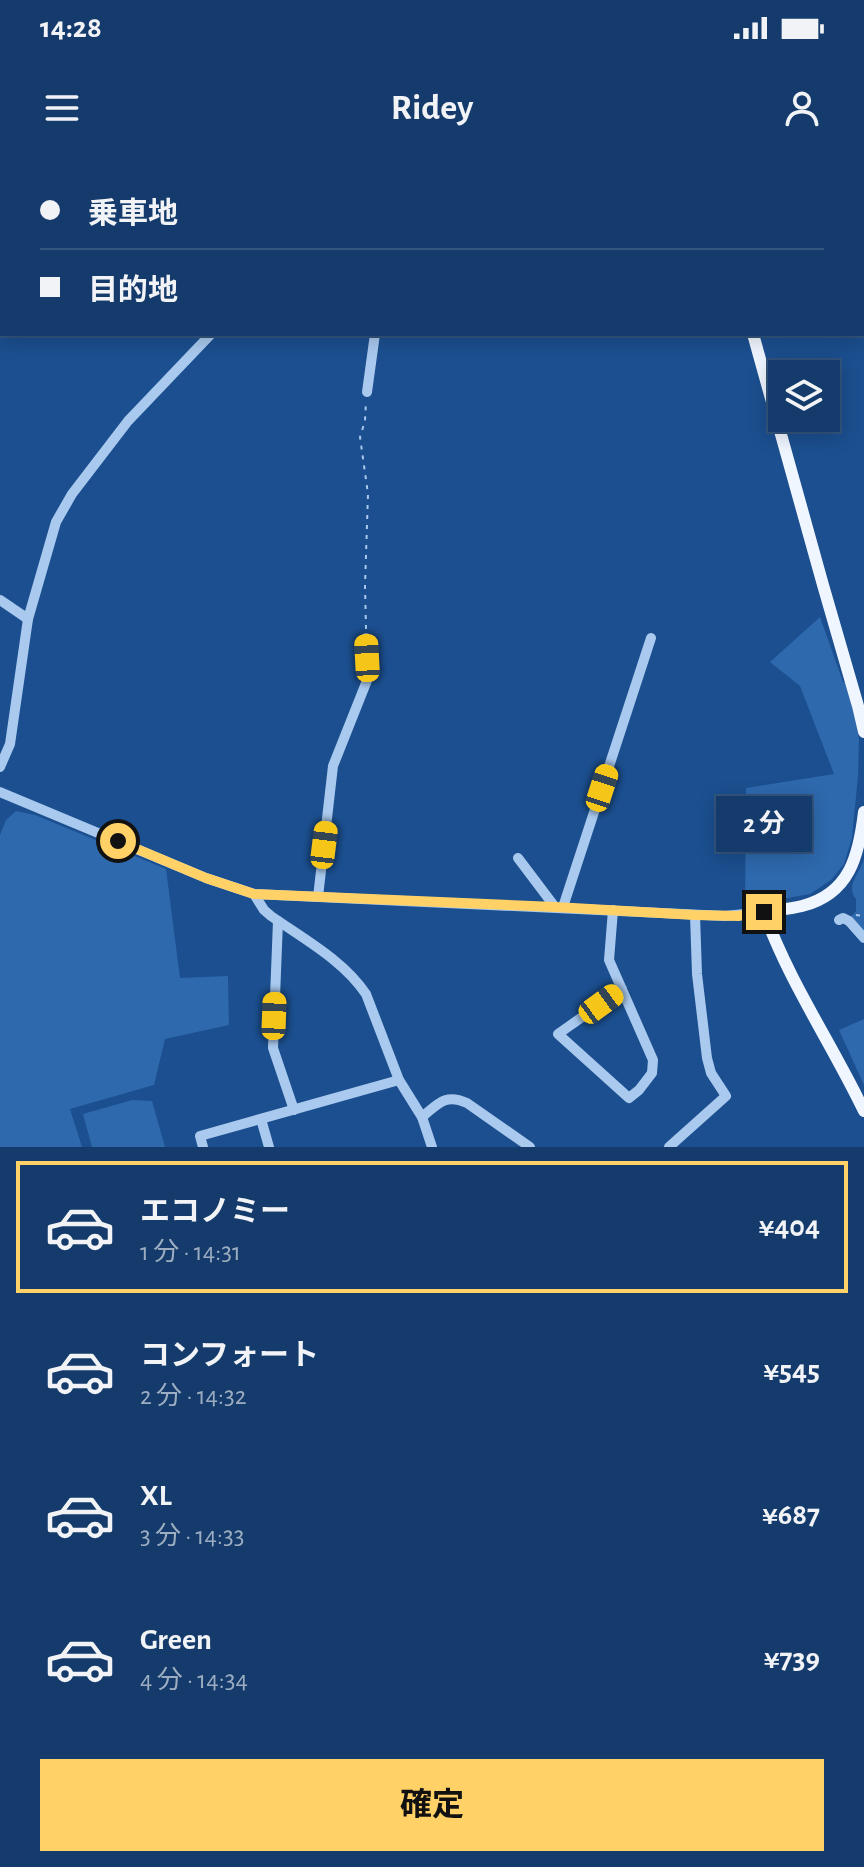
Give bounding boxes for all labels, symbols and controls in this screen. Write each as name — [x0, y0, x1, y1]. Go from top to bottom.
text: 14:28 — [40, 13, 102, 43]
icon: menu — [40, 86, 84, 130]
icon: person — [780, 86, 824, 130]
text: Ridey — [391, 90, 473, 126]
text: 乗車地 — [88, 199, 178, 229]
text: 目的地 — [88, 276, 178, 306]
map controls — [768, 360, 840, 432]
button: layers — [768, 360, 840, 432]
car — [354, 633, 380, 683]
car — [583, 761, 621, 815]
callout: 2 分 — [716, 796, 812, 852]
text: 2 分 — [743, 811, 785, 837]
car — [309, 820, 339, 870]
route start — [100, 823, 136, 859]
route end — [746, 894, 782, 930]
car — [575, 980, 627, 1028]
car — [261, 992, 287, 1040]
icon: car — [44, 1191, 116, 1263]
text: エコノミー — [140, 1197, 290, 1227]
text: ¥404 — [758, 1212, 820, 1242]
text: 1 分 · 14:31 — [140, 1239, 241, 1265]
icon: car — [44, 1335, 116, 1407]
text: コンフォート — [140, 1341, 319, 1371]
text: ¥545 — [763, 1356, 820, 1386]
text: 2 分 · 14:32 — [140, 1383, 247, 1409]
icon: car — [44, 1479, 116, 1551]
text: XL — [140, 1481, 172, 1511]
text: ¥687 — [762, 1500, 820, 1530]
text: 3 分 · 14:33 — [140, 1523, 244, 1549]
icon: car — [44, 1623, 116, 1695]
text: Green — [140, 1625, 212, 1655]
text: ¥739 — [764, 1644, 820, 1674]
text: 4 分 · 14:34 — [140, 1667, 248, 1693]
button: 確定 — [40, 1759, 824, 1851]

